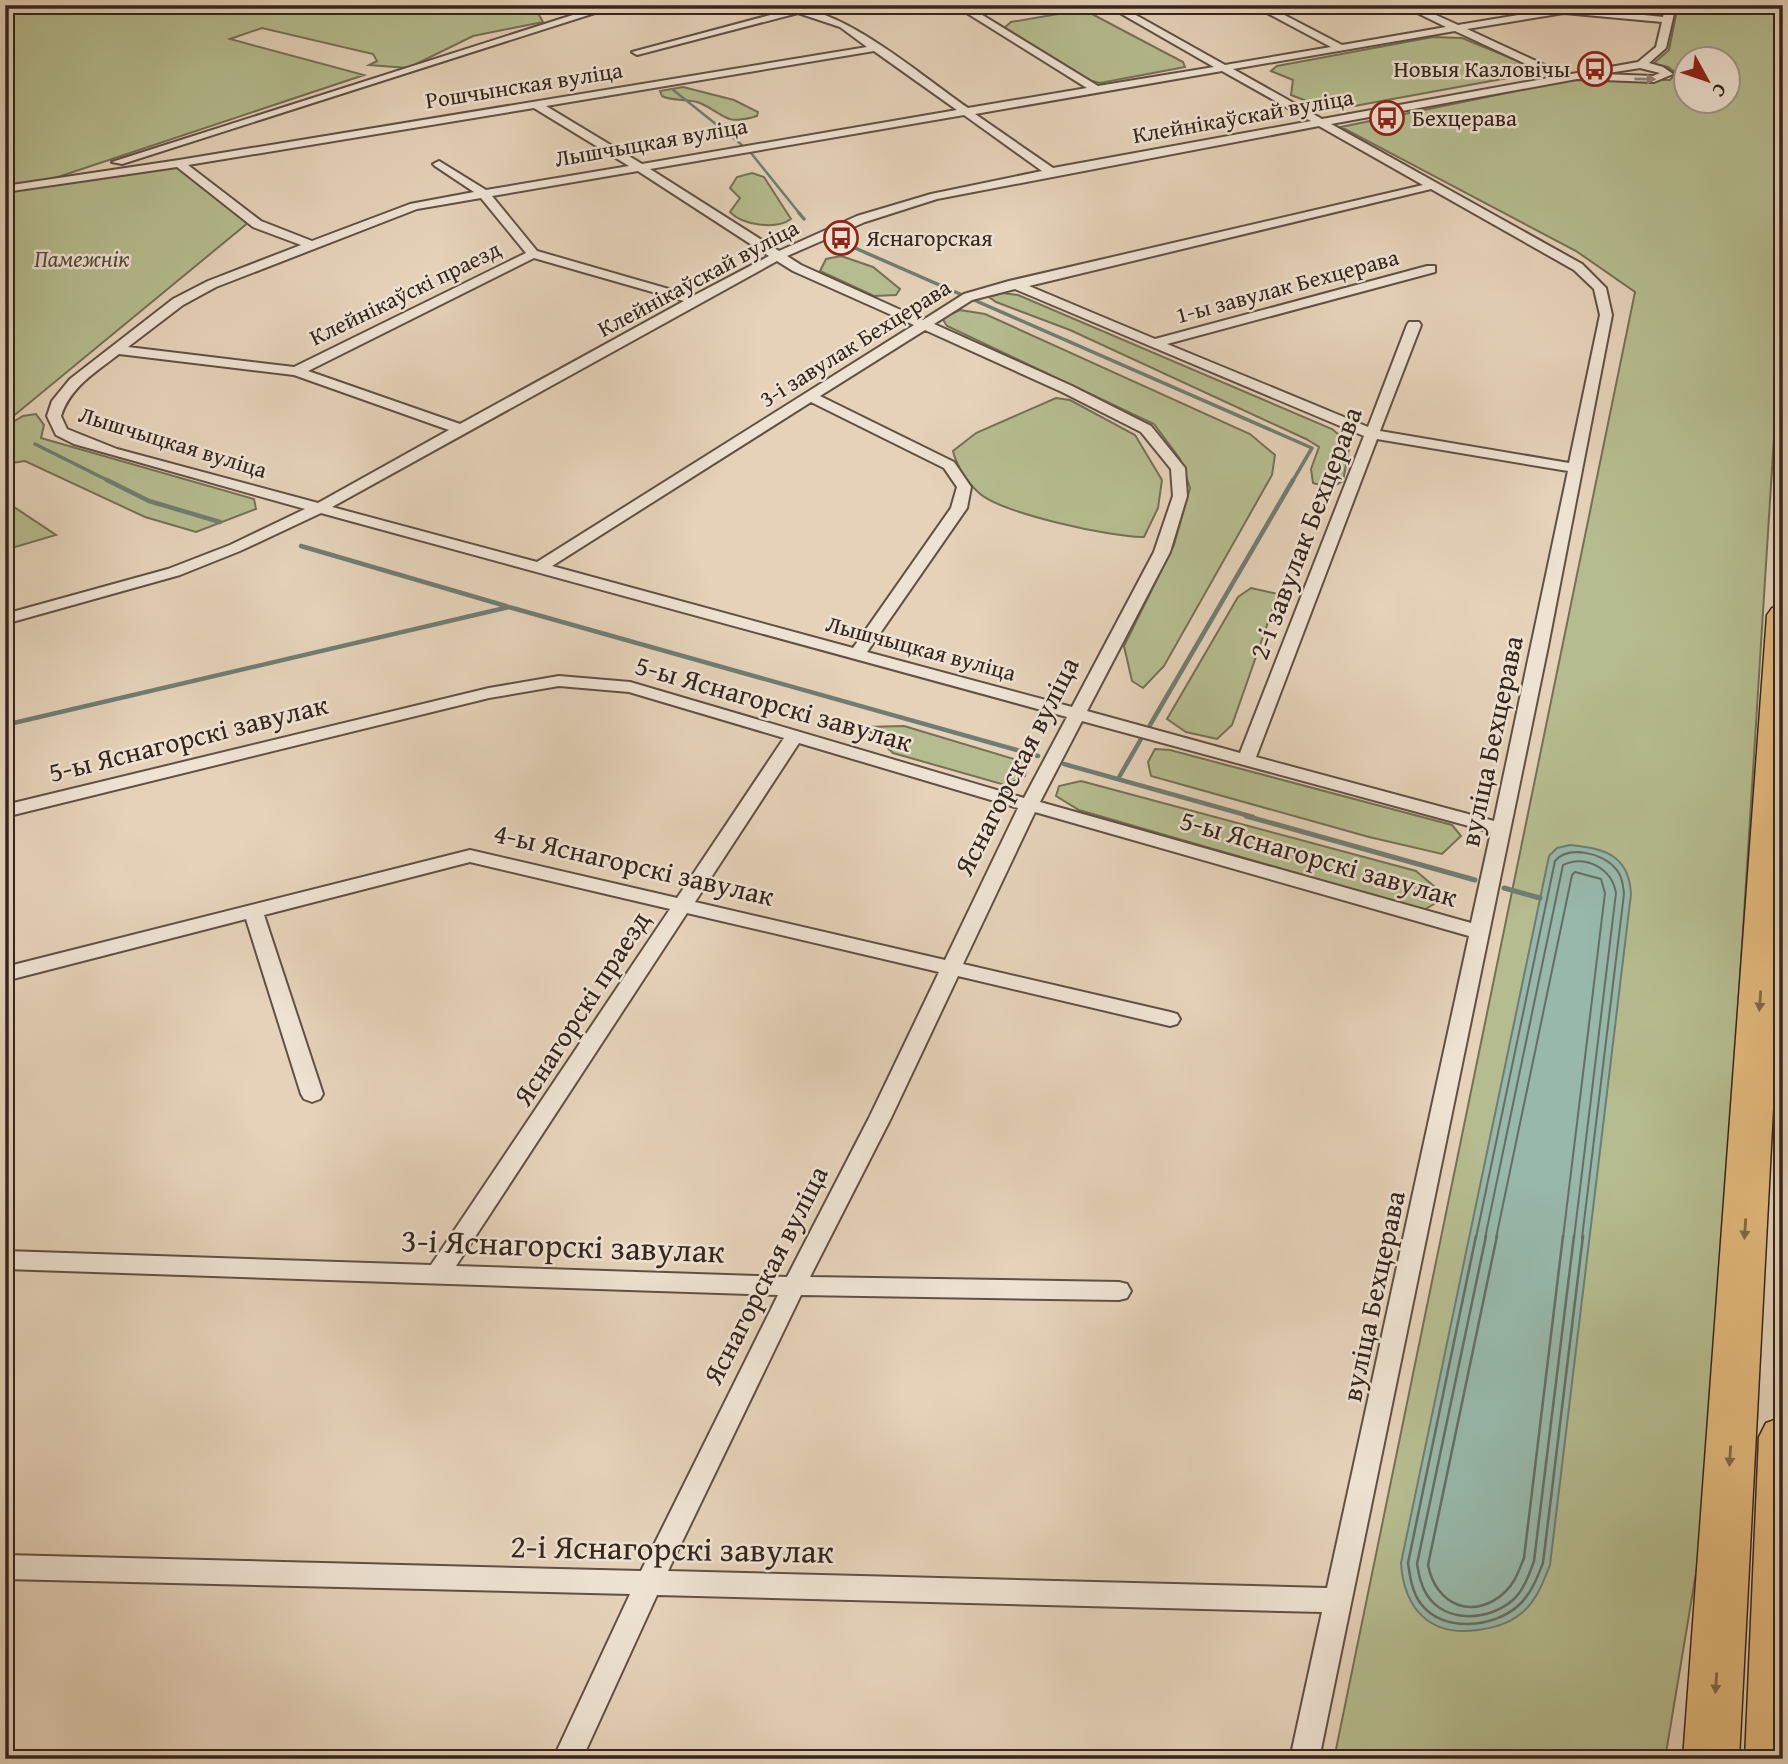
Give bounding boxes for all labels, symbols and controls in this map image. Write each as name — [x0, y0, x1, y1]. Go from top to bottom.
north arrow — [1672, 46, 1742, 116]
bus stop icon: Новыя Казловічы — [1576, 50, 1614, 88]
place label: Новыя Казловічы — [1393, 52, 1570, 85]
street label: Рошчынская вуліца — [423, 53, 625, 116]
one-way arrow — [1634, 73, 1656, 85]
text: С — [1706, 78, 1734, 104]
street label: Клейнікаўскай вуліца — [1130, 80, 1356, 151]
bus stop icon: Бехцерава — [1368, 99, 1406, 137]
place label: Бехцерава — [1412, 101, 1517, 134]
street label: Лышчыцкая вуліца — [552, 108, 750, 175]
street label: Клейнікаўскай вуліца — [591, 210, 804, 345]
bus stop icon: Яснагорская — [822, 219, 860, 257]
place label: Яснагорская — [865, 221, 993, 254]
street label: Клейнікаўскі праезд — [304, 232, 506, 353]
street label: 1-ы завулак Бехцерава — [1172, 240, 1402, 331]
park label: Памежнік — [34, 242, 130, 275]
street label: 3-і завулак Бехцерава — [753, 270, 957, 415]
street label: Лышчыцкая вуліца — [75, 397, 271, 486]
street label: 2-і завулак Бехцерава — [1237, 400, 1372, 665]
street label: Лышчыцкая вуліца — [822, 606, 1020, 689]
street label: вуліца Бехцерава — [1448, 631, 1533, 850]
street label: 5-ы Яснагорскі завулак — [631, 643, 918, 762]
street label: Яснагорская вуліца — [942, 649, 1089, 883]
street label: 5-ы Яснагорскі завулак — [44, 683, 332, 792]
street label: 5-ы Яснагорскі завулак — [1176, 798, 1463, 917]
street label: 4-ы Яснагорскі завулак — [490, 811, 779, 916]
street label: Яснагорскі праезд — [501, 902, 659, 1114]
one-way arrow — [1754, 991, 1765, 1013]
street label: Яснагорская вуліца — [691, 1158, 838, 1392]
street label: вуліца Бехцерава — [1330, 1186, 1415, 1405]
street label: 3-і Яснагорскі завулак — [400, 1215, 726, 1275]
one-way arrow — [1739, 1218, 1750, 1240]
one-way arrow — [1725, 1445, 1736, 1467]
street label: 2-і Яснагорскі завулак — [510, 1521, 835, 1575]
one-way arrow — [1710, 1672, 1721, 1694]

